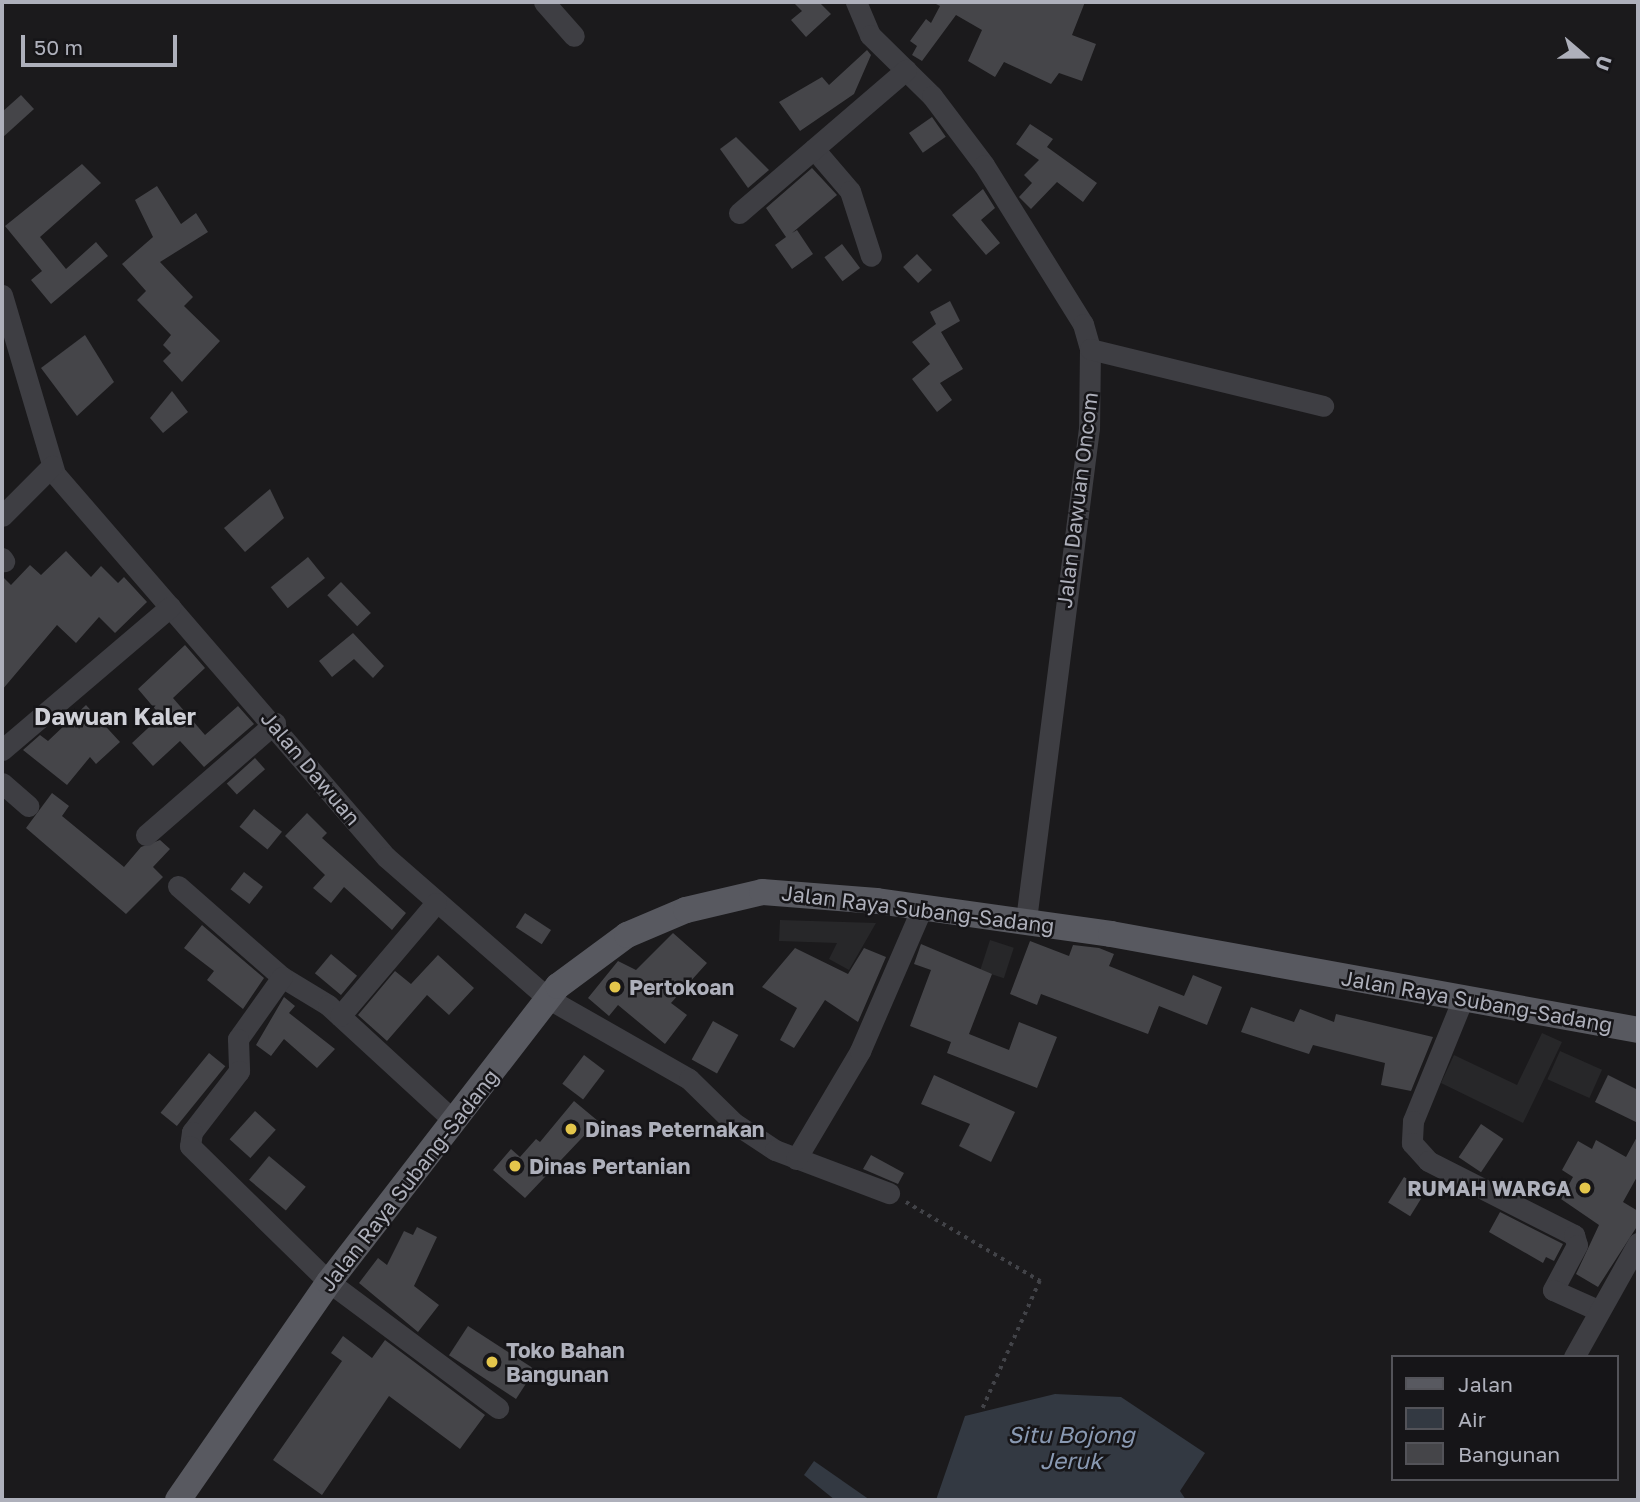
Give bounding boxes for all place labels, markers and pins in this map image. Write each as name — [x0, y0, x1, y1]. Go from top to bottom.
place label: Pertokoan — [629, 974, 734, 1000]
marker: Pertokoan — [607, 979, 623, 995]
place label: Dinas Peternakan — [585, 1116, 765, 1142]
marker: Dinas Peternakan — [563, 1121, 579, 1137]
place label: Dinas Pertanian — [529, 1153, 690, 1179]
marker: Dinas Pertanian — [507, 1158, 523, 1174]
place label: RUMAH WARGA — [1407, 1175, 1571, 1201]
marker: RUMAH WARGA — [1577, 1180, 1593, 1196]
place label: Toko Bahan Bangunan — [506, 1337, 625, 1387]
marker: Toko Bahan Bangunan — [484, 1354, 500, 1370]

